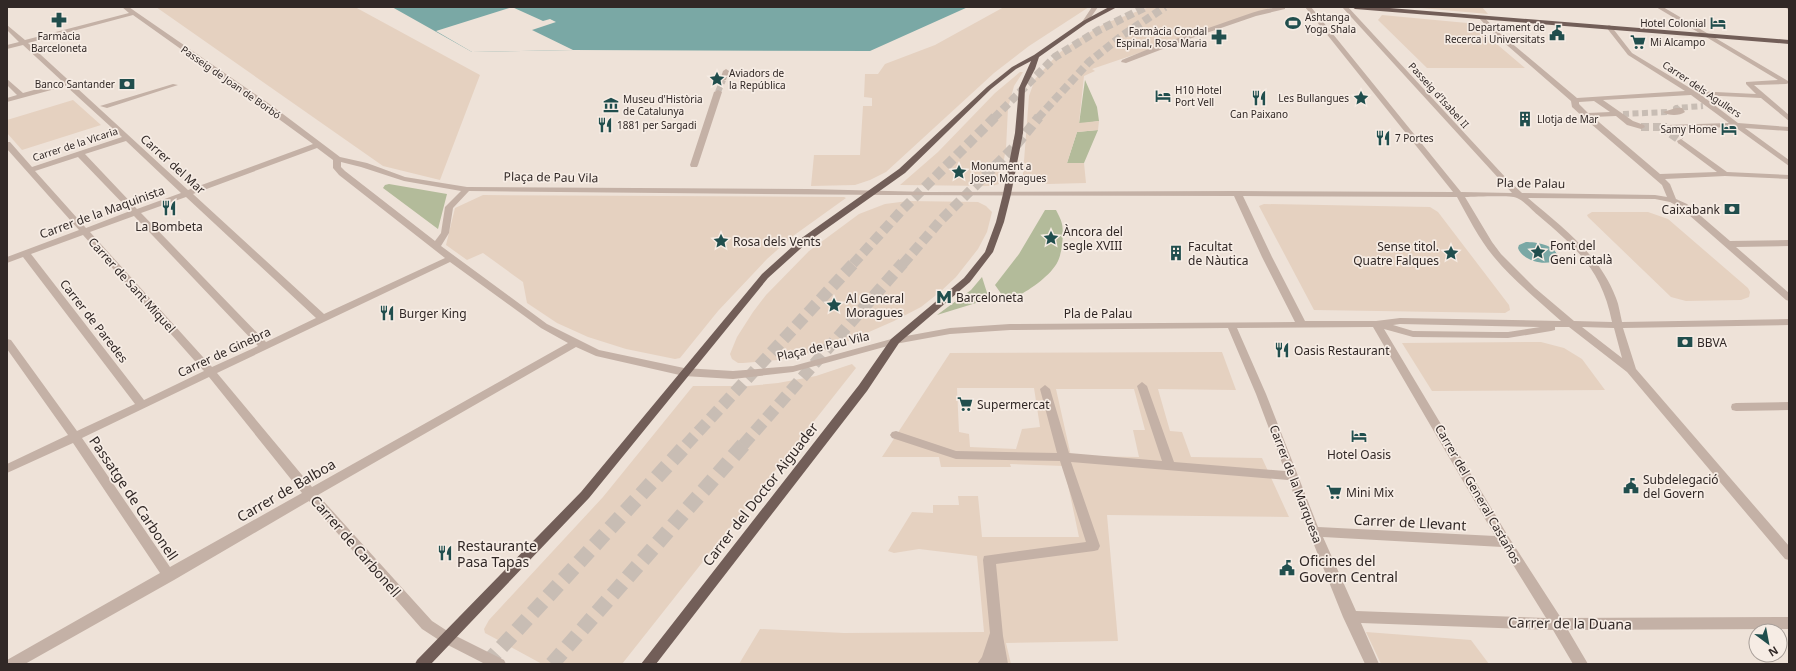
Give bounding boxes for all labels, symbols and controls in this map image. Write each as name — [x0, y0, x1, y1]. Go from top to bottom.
place label: Ashtanga Yoga Shala — [1305, 10, 1356, 36]
pharmacy icon: Farmàcia Barceloneta — [50, 11, 68, 29]
sports icon: Ashtanga Yoga Shala — [1284, 14, 1302, 32]
hotel icon: Hotel Colonial — [1709, 14, 1727, 32]
place label: Hotel Colonial — [1640, 16, 1706, 30]
place label: Departament de Recerca i Universitats — [1445, 20, 1545, 46]
place label: Farmàcia Condal Espinal, Rosa Maria — [1116, 24, 1207, 50]
public building icon: Departament de Recerca i Universitats — [1548, 24, 1566, 42]
pharmacy icon: Farmàcia Condal Espinal, Rosa Maria — [1210, 28, 1228, 46]
place label: Farmàcia Barceloneta — [31, 29, 87, 55]
supermarket icon: Mi Alcampo — [1629, 33, 1647, 51]
place label: Mi Alcampo — [1650, 35, 1705, 49]
street label: Passeig de Joan de Borbó — [178, 42, 284, 122]
street label: Carrer dels Agullers — [1660, 57, 1744, 121]
street label: Passeig d'Isabel II — [1406, 59, 1472, 131]
place label: Aviadors de la República — [729, 66, 786, 92]
place icon: Aviadors de la República — [708, 70, 726, 88]
bank icon: Banco Santander — [118, 75, 136, 93]
place label: Banco Santander — [35, 77, 115, 91]
place label: H10 Hotel Port Vell — [1175, 83, 1222, 109]
hotel icon: H10 Hotel Port Vell — [1154, 87, 1172, 105]
restaurant icon: Can Paixano — [1250, 89, 1268, 107]
place icon: Les Bullangues — [1352, 89, 1370, 107]
place label: Les Bullangues — [1278, 91, 1349, 105]
place label: Museu d'Història de Catalunya — [623, 92, 703, 118]
museum icon: Museu d'Història de Catalunya — [602, 96, 620, 114]
place label: Can Paixano — [1230, 107, 1288, 121]
building icon: Llotja de Mar — [1516, 110, 1534, 128]
place label: Llotja de Mar — [1537, 112, 1598, 126]
restaurant icon: 1881 per Sargadi — [596, 116, 614, 134]
place label: 1881 per Sargadi — [617, 118, 697, 132]
hotel icon: Samy Home — [1720, 120, 1738, 138]
place label: Samy Home — [1660, 122, 1717, 136]
street label: Carrer de la Vicaria — [31, 124, 119, 164]
restaurant icon: 7 Portes — [1374, 129, 1392, 147]
street label: Carrer del Mar — [137, 130, 209, 198]
place label: 7 Portes — [1395, 131, 1434, 145]
place label: Monument a Josep Moragues — [970, 159, 1047, 185]
place icon: Monument a Josep Moragues — [950, 163, 968, 181]
street label: Plaça de Pau Vila — [504, 168, 598, 186]
street label: Pla de Palau — [1496, 174, 1566, 192]
street label: Carrer de la Maquinista — [37, 181, 167, 243]
restaurant icon: La Bombeta — [160, 199, 178, 217]
bank icon: Caixabank — [1723, 200, 1741, 218]
place label: Caixabank — [1662, 201, 1721, 218]
place label: La Bombeta — [135, 218, 203, 235]
place label: Àncora del segle XVIII — [1063, 223, 1123, 254]
place icon: Àncora del segle XVIII — [1042, 229, 1060, 247]
place icon: Rosa dels Vents — [712, 232, 730, 250]
place label: Rosa dels Vents — [733, 233, 821, 250]
street label: Carrer de Sant Miquel — [85, 234, 179, 336]
place label: Font del Geni català — [1550, 237, 1613, 268]
place label: Facultat de Nàutica — [1188, 238, 1248, 269]
place label: Sense titol. Quatre Falques — [1353, 238, 1439, 269]
place icon: Font del Geni català — [1529, 243, 1547, 261]
building icon: Facultat de Nàutica — [1167, 244, 1185, 262]
place icon: Sense titol. Quatre Falques — [1442, 244, 1460, 262]
street label: Carrer de Paredes — [56, 276, 132, 366]
metro station icon: Barceloneta — [935, 288, 953, 306]
place label: Barceloneta — [956, 289, 1023, 306]
place label: Al General Moragues — [846, 290, 904, 321]
place icon: Al General Moragues — [825, 296, 843, 314]
restaurant icon: Burger King — [378, 304, 396, 322]
place label: Burger King — [399, 305, 467, 322]
street label: Pla de Palau — [1064, 305, 1132, 322]
street label: Carrer de Ginebra — [175, 323, 273, 381]
street label: Plaça de Pau Vila — [775, 327, 871, 365]
bank icon: BBVA — [1676, 333, 1694, 351]
place label: BBVA — [1697, 334, 1727, 351]
restaurant icon: Oasis Restaurant — [1273, 341, 1291, 359]
place label: Oasis Restaurant — [1294, 342, 1390, 359]
supermarket icon: Supermercat — [956, 395, 974, 413]
place label: Supermercat — [977, 396, 1050, 413]
street label: Carrer del Doctor Aiguader — [698, 418, 822, 570]
street label: Carrer del General Castaños — [1431, 421, 1525, 567]
street label: Carrer de la Marquesa — [1266, 422, 1326, 546]
hotel icon: Hotel Oasis — [1350, 427, 1368, 445]
street label: Passatge de Carbonell — [85, 432, 183, 564]
place label: Hotel Oasis — [1327, 446, 1391, 463]
street label: Carrer de Balboa — [233, 454, 339, 526]
place label: Subdelegació del Govern — [1643, 471, 1719, 502]
public building icon: Subdelegació del Govern — [1622, 477, 1640, 495]
supermarket icon: Mini Mix — [1325, 483, 1343, 501]
place label: Mini Mix — [1346, 484, 1395, 501]
street label: Carrer de Carbonell — [307, 491, 405, 601]
street label: Carrer de Llevant — [1353, 510, 1467, 534]
place label: Restaurante Pasa Tapas — [457, 536, 537, 571]
restaurant icon: Restaurante Pasa Tapas — [436, 544, 454, 562]
place label: Oficines del Govern Central — [1299, 551, 1398, 586]
public building icon: Oficines del Govern Central — [1278, 559, 1296, 577]
street label: Carrer de la Duana — [1508, 612, 1632, 634]
north arrow — [1748, 623, 1788, 663]
text: N — [1766, 643, 1781, 661]

